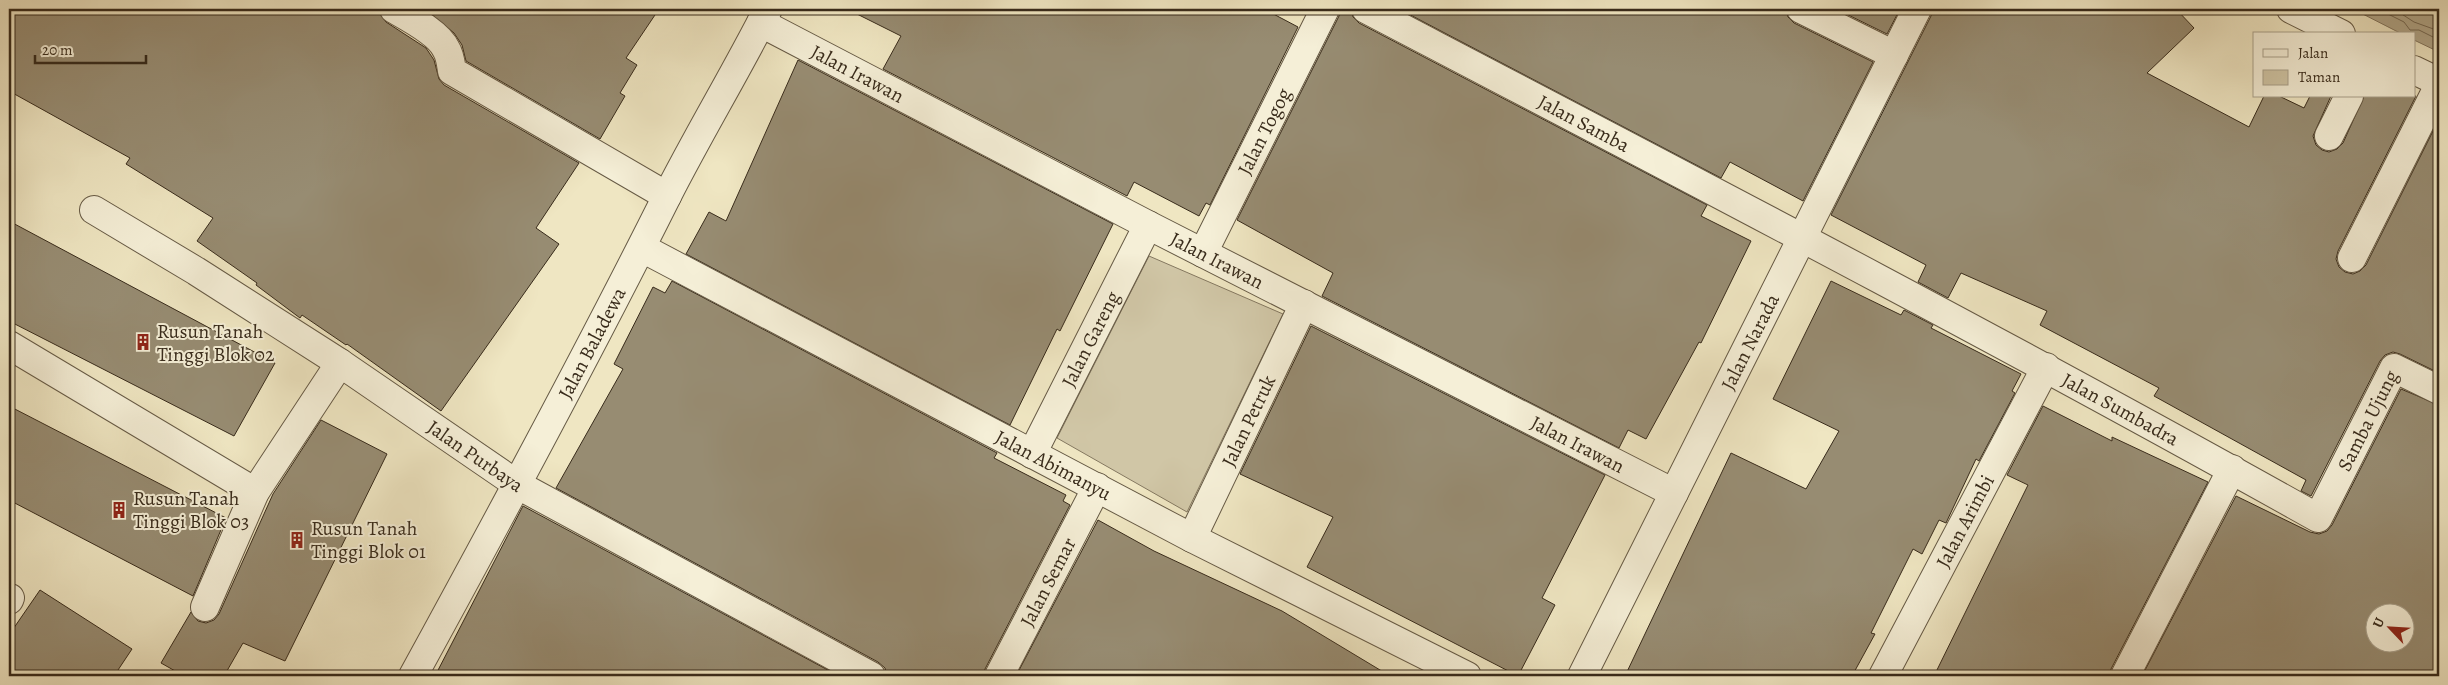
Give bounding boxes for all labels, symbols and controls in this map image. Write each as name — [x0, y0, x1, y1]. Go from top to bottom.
scale bar — [35, 32, 146, 64]
legend — [2253, 32, 2416, 98]
street label: Jalan Irawan — [806, 38, 909, 109]
text: 20 m — [42, 40, 73, 60]
text: Jalan — [2298, 43, 2328, 63]
text: Taman — [2298, 67, 2340, 87]
street label: Jalan Togog — [1231, 83, 1297, 180]
street label: Jalan Samba — [1533, 88, 1635, 159]
street label: Jalan Irawan — [1165, 225, 1269, 295]
street label: Jalan Baladewa — [551, 282, 632, 404]
street label: Jalan Gareng — [1055, 286, 1126, 392]
street label: Jalan Narada — [1714, 288, 1786, 395]
place label: Rusun Tanah Tinggi Blok 02 — [157, 318, 275, 368]
building icon: Rusun Tanah Tinggi Blok 02 — [133, 332, 153, 352]
street label: Samba Ujung — [2331, 365, 2404, 476]
street label: Jalan Sumbadra — [2057, 366, 2184, 452]
street label: Jalan Petruk — [1215, 370, 1282, 471]
street label: Jalan Irawan — [1526, 409, 1629, 479]
street label: Jalan Purbaya — [422, 413, 529, 499]
street label: Jalan Abimanyu — [990, 423, 1116, 507]
street label: Jalan Arimbi — [1929, 470, 2000, 572]
place label: Rusun Tanah Tinggi Blok 03 — [133, 485, 249, 535]
building icon: Rusun Tanah Tinggi Blok 03 — [109, 500, 129, 520]
place label: Rusun Tanah Tinggi Blok 01 — [311, 515, 426, 565]
building icon: Rusun Tanah Tinggi Blok 01 — [287, 530, 307, 550]
street label: Jalan Semar — [1013, 532, 1082, 631]
north arrow — [2366, 602, 2416, 652]
text: U — [2368, 615, 2389, 631]

